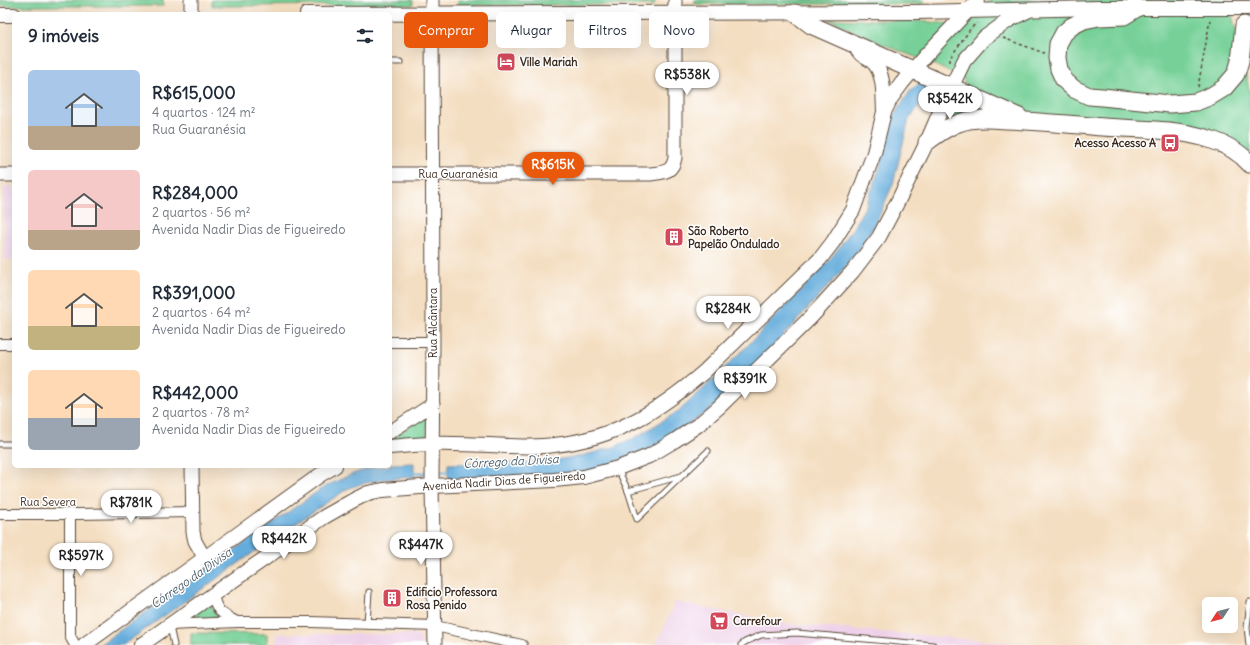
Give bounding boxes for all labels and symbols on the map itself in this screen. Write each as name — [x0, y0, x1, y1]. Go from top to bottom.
hotel icon: Ville Mariah — [495, 51, 517, 73]
place label: Ville Mariah — [520, 55, 578, 69]
pin: R$538K — [654, 62, 720, 96]
pin: R$542K — [917, 86, 983, 120]
bus stop icon: Acesso Acesso A — [1159, 132, 1181, 154]
place label: Acesso Acesso A — [1075, 136, 1156, 150]
pin: R$615K — [520, 152, 586, 186]
street label: Rua Guaranésia — [418, 167, 498, 181]
place label: São Roberto Papelão Ondulado — [688, 224, 779, 252]
building icon: São Roberto Papelão Ondulado — [663, 226, 685, 248]
street label: Rua Alcântara — [426, 288, 440, 358]
pin: R$284K — [695, 296, 761, 330]
pin: R$391K — [712, 366, 778, 400]
water label: Córrego da Divisa — [463, 451, 560, 471]
street label: Avenida Nadir Dias de Figueiredo — [422, 468, 586, 494]
pin: R$781K — [98, 490, 164, 524]
street label: Rua Severa — [20, 495, 76, 509]
pin: R$442K — [251, 526, 317, 560]
pin: R$447K — [388, 532, 454, 566]
pin: R$597K — [48, 543, 114, 577]
water label: Córrego da Divisa — [148, 544, 235, 612]
place label: Edificio Professora Rosa Penido — [406, 585, 498, 612]
building icon: Edificio Professora Rosa Penido — [381, 587, 403, 609]
north arrow — [1202, 597, 1238, 633]
supermarket icon: Carrefour — [708, 610, 730, 632]
place label: Carrefour — [733, 614, 782, 628]

